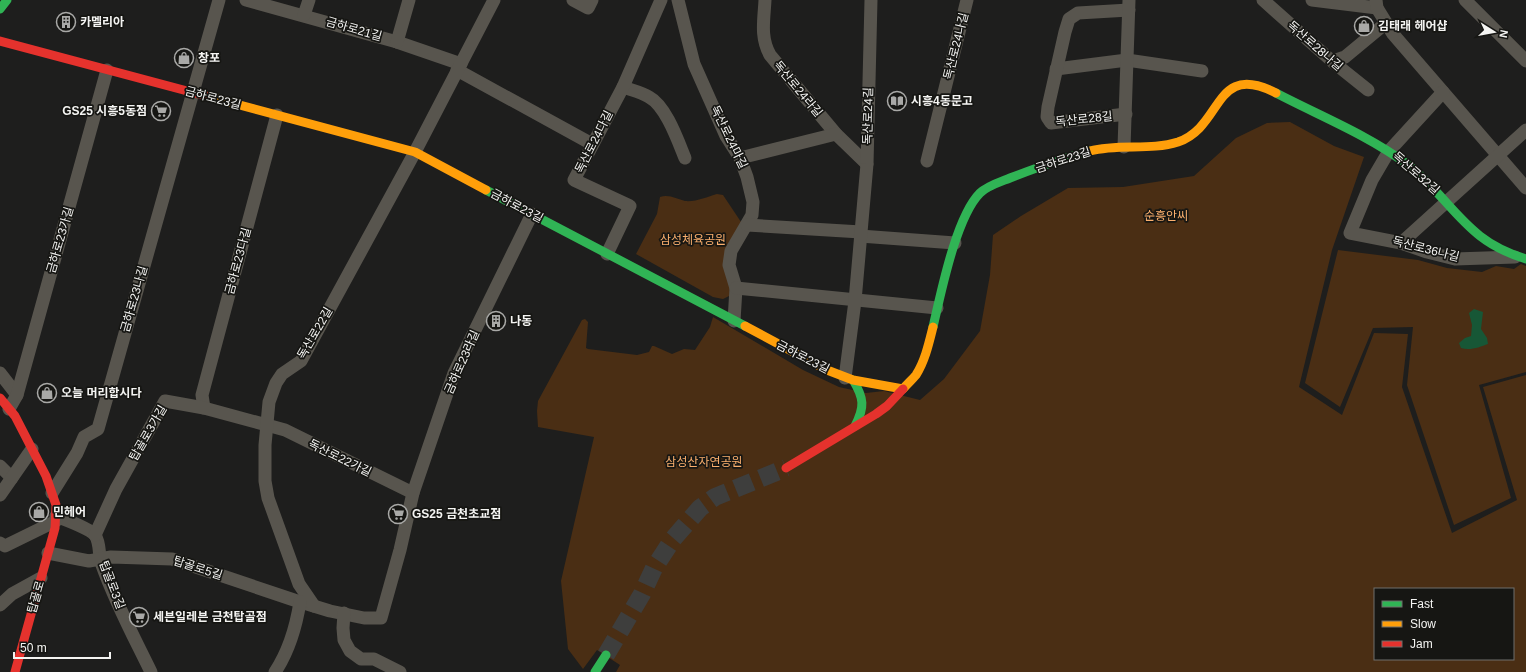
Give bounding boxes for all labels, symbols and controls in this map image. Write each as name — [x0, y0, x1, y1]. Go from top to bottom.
building icon: 카멜리아 — [55, 11, 77, 33]
street label: 독산로24나길 — [941, 11, 971, 81]
north arrow — [1474, 12, 1514, 52]
street label: 금하로21길 — [324, 14, 384, 44]
place label: 카멜리아 — [80, 15, 124, 29]
shop icon: 김태래 헤어샵 — [1353, 15, 1375, 37]
street label: 독산로28나길 — [1285, 18, 1345, 74]
place label: 김태래 헤어샵 — [1378, 19, 1448, 33]
text: N — [1497, 29, 1510, 39]
shop icon: 창포 — [173, 47, 195, 69]
place label: 창포 — [198, 51, 220, 65]
street label: 독산로24라길 — [771, 58, 825, 120]
street label: 금하로23길 — [183, 84, 243, 112]
street label: 독산로24길 — [860, 87, 876, 145]
library icon: 시흥4동문고 — [886, 90, 908, 112]
place label: 시흥4동문고 — [911, 94, 973, 108]
supermarket icon: GS25 시흥5동점 — [150, 100, 172, 122]
street label: 독산로24마길 — [708, 103, 750, 171]
place label: GS25 시흥5동점 — [62, 104, 147, 118]
street label: 독산로24다길 — [572, 108, 616, 176]
street label: 독산로28길 — [1055, 109, 1113, 129]
street label: 금하로23길 — [1033, 144, 1093, 176]
street label: 독산로32길 — [1390, 149, 1442, 197]
street label: 금하로23길 — [488, 186, 546, 226]
street label: 금하로23가길 — [44, 205, 76, 275]
park label: 순흥안씨 — [1144, 209, 1188, 223]
street label: 금하로23다길 — [222, 226, 254, 296]
park label: 삼성체육공원 — [660, 233, 726, 247]
street label: 독산로36나길 — [1391, 234, 1461, 264]
street label: 금하로23나길 — [118, 264, 150, 334]
street label: 독산로22길 — [295, 305, 335, 361]
building icon: 나동 — [485, 310, 507, 332]
place label: 나동 — [510, 314, 532, 328]
street label: 금하로23라길 — [442, 328, 482, 396]
street label: 금하로23길 — [774, 338, 832, 376]
shop icon: 오늘 머리합시다 — [36, 382, 58, 404]
place label: 오늘 머리합시다 — [61, 386, 142, 400]
street label: 탑골로3가길 — [126, 403, 170, 463]
street label: 독산로22가길 — [306, 437, 374, 479]
park label: 삼성산자연공원 — [665, 455, 743, 469]
shop icon: 민헤어 — [28, 501, 50, 523]
supermarket icon: GS25 금천초교점 — [387, 503, 409, 525]
place label: 민헤어 — [53, 505, 86, 519]
place label: GS25 금천초교점 — [412, 507, 501, 521]
street label: 탑골로5길 — [172, 553, 224, 583]
street label: 탑골로3길 — [96, 559, 128, 611]
street label: 탑골로 — [25, 579, 47, 615]
legend — [1374, 588, 1514, 660]
text: Fast — [1410, 597, 1434, 611]
supermarket icon: 세븐일레븐 금천탑골점 — [128, 606, 150, 628]
place label: 세븐일레븐 금천탑골점 — [153, 610, 267, 624]
text: Slow — [1410, 617, 1436, 631]
scale bar — [14, 634, 110, 660]
text: Jam — [1410, 637, 1433, 651]
text: 50 m — [20, 641, 47, 655]

